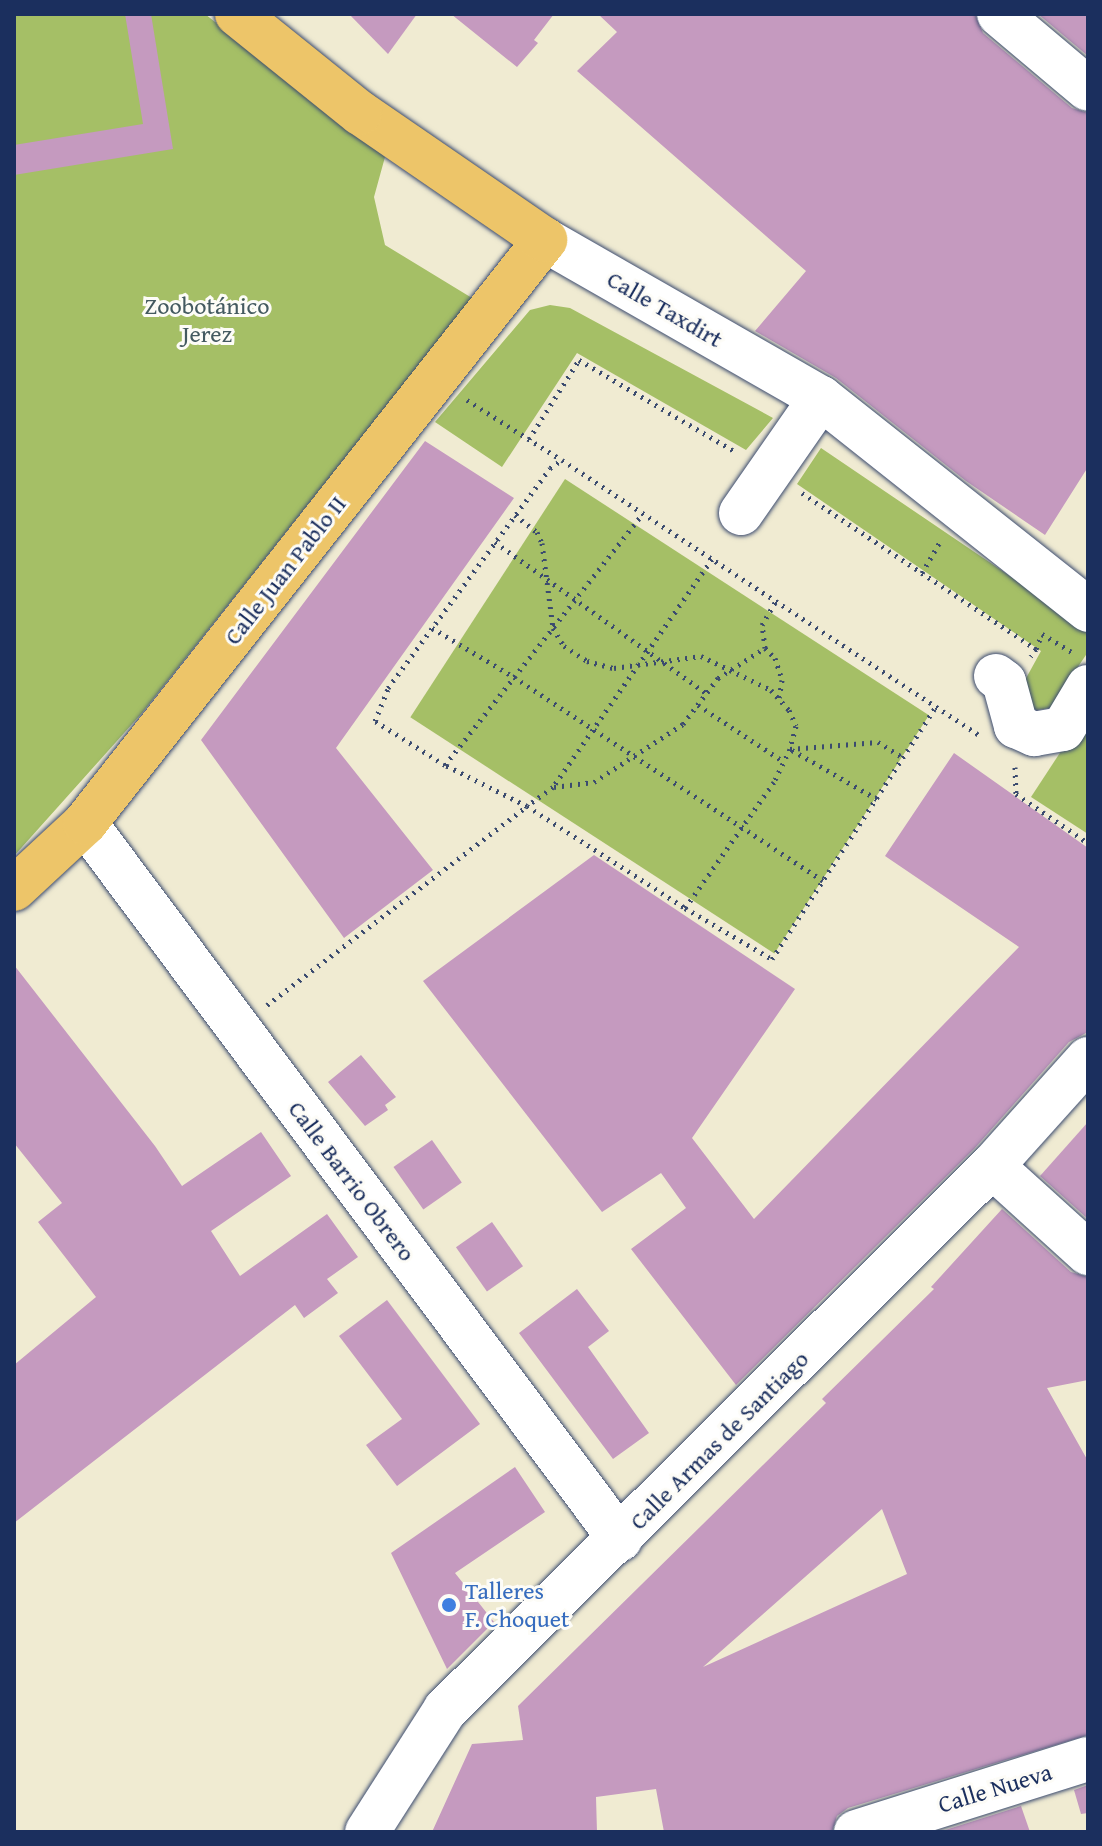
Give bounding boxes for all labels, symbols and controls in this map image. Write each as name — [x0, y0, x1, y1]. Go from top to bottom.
street label: Calle Taxdirt — [602, 264, 728, 354]
park label: Zoobotánico Jerez — [145, 292, 269, 348]
street label: Calle Juan Pablo II — [218, 490, 352, 650]
street label: Calle Barrio Obrero — [282, 1095, 422, 1267]
street label: Calle Armas de Santiago — [624, 1345, 814, 1535]
place label: Talleres F. Choquet — [465, 1577, 570, 1633]
marker: Talleres F. Choquet — [440, 1596, 458, 1614]
street label: Calle Nueva — [935, 1757, 1055, 1819]

